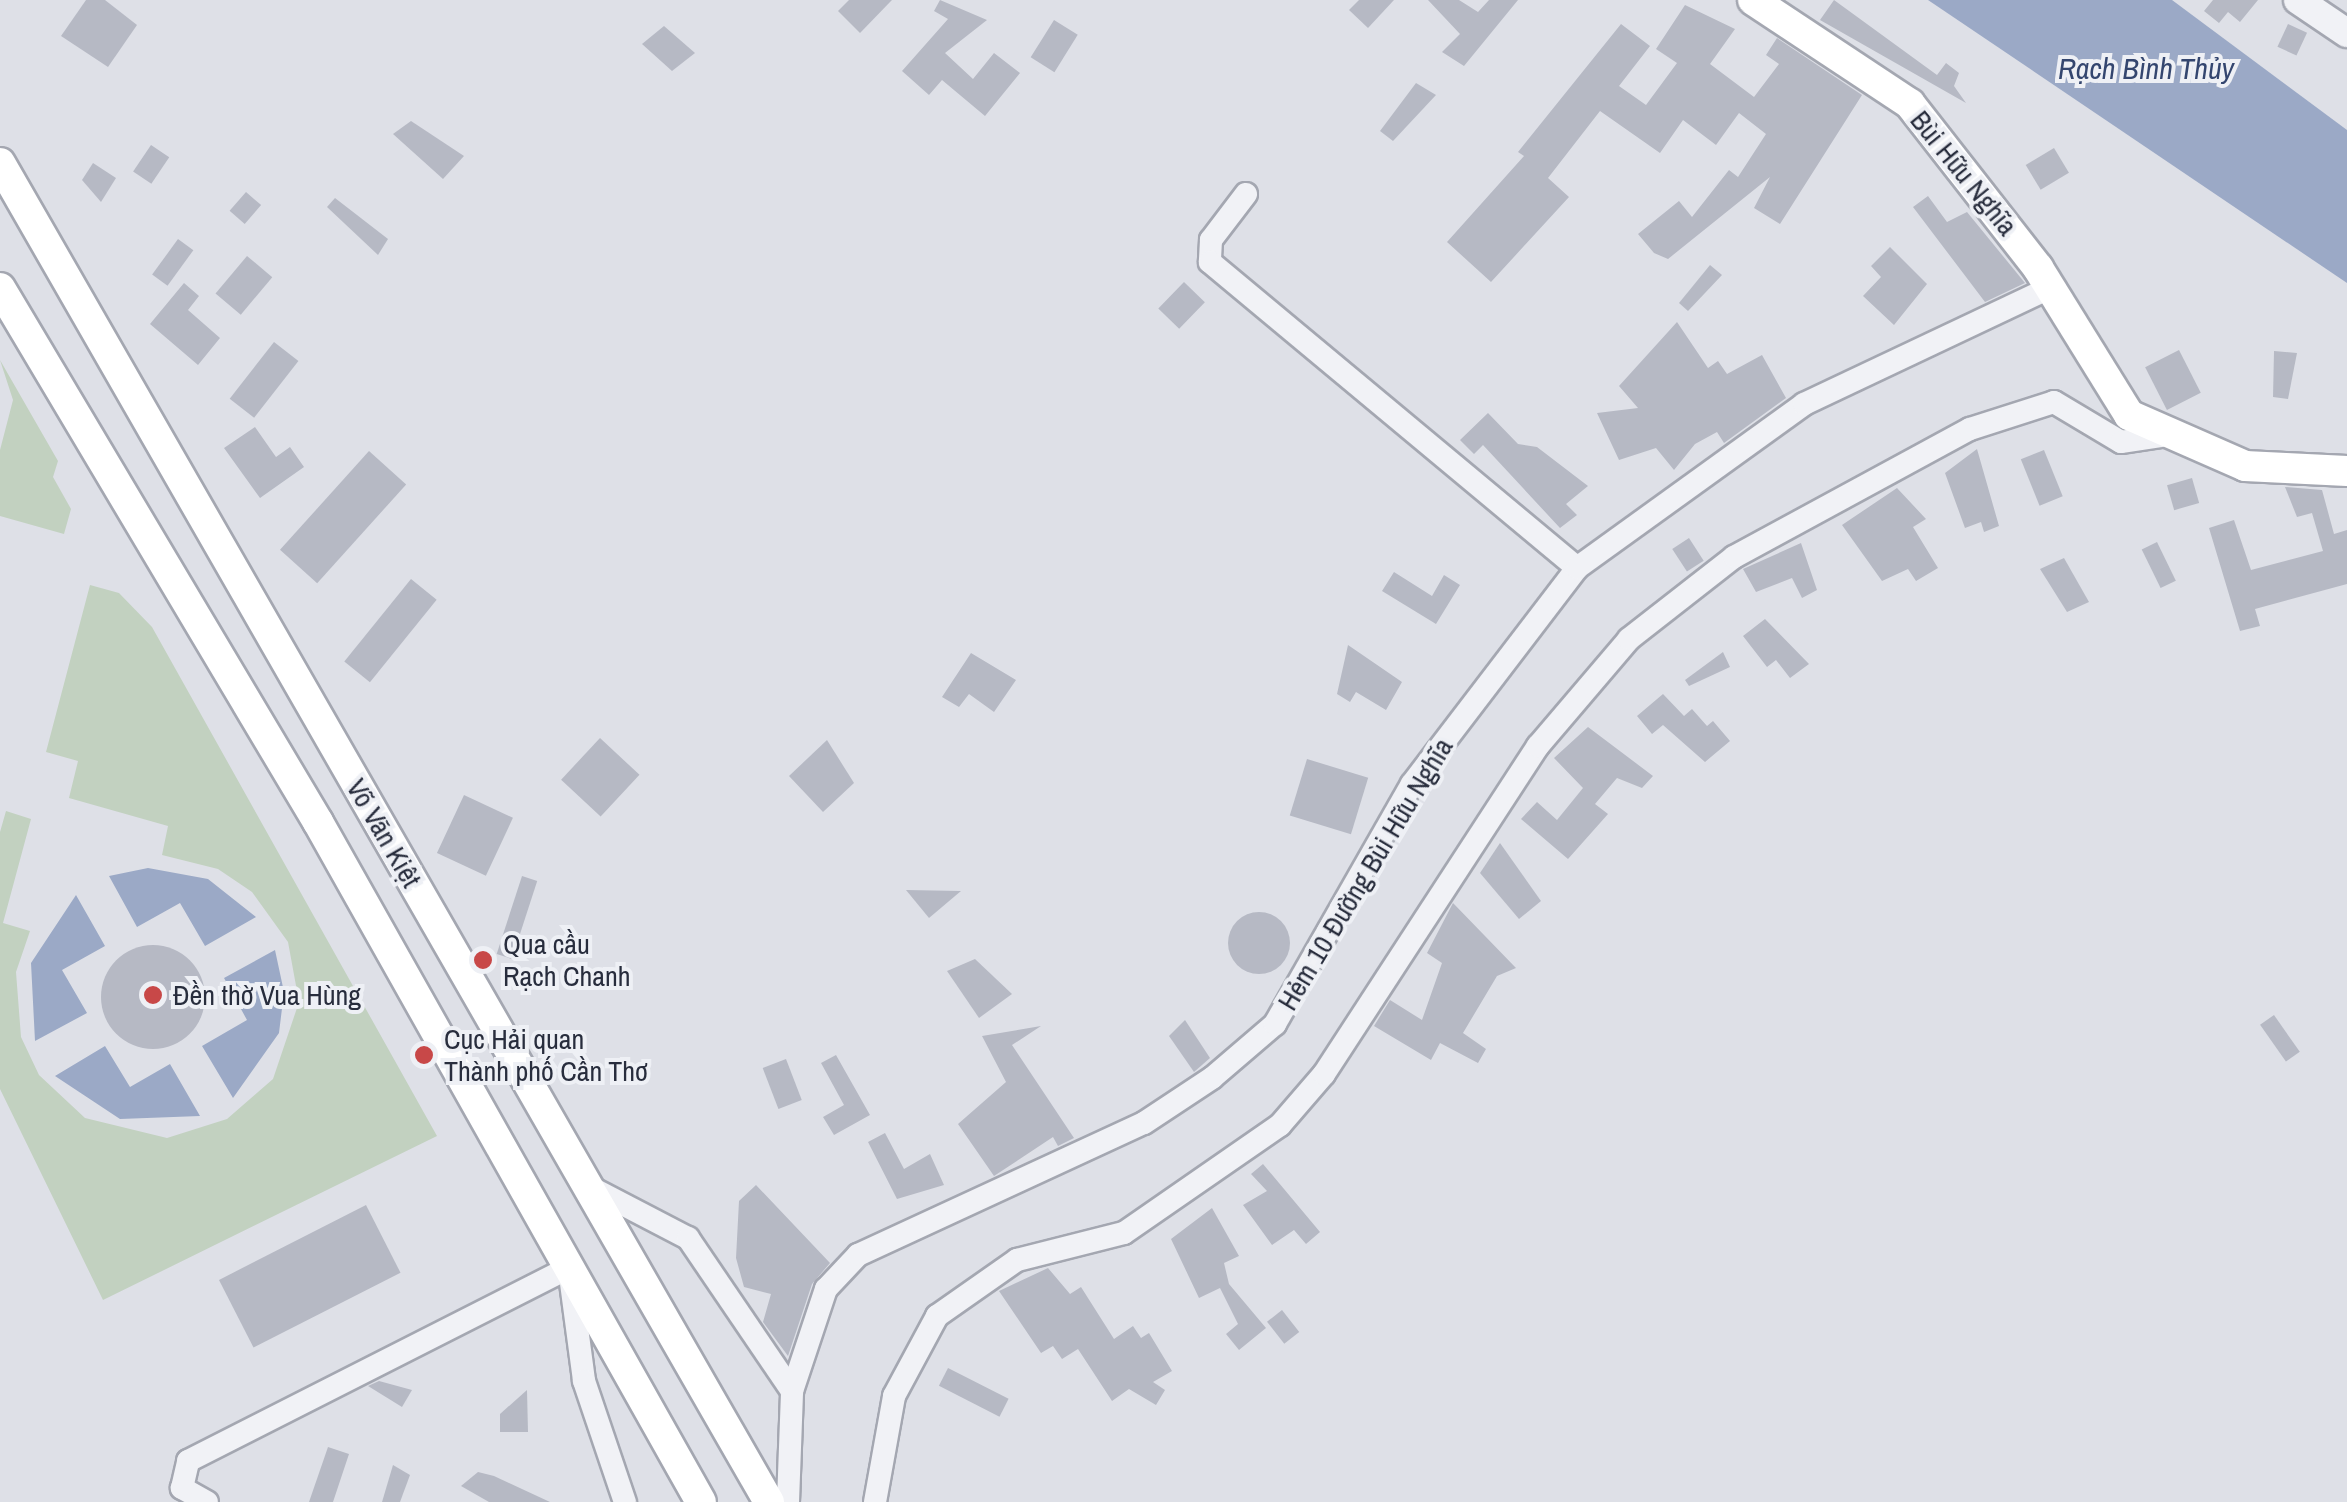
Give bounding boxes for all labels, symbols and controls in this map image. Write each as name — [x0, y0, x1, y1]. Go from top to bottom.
water label: Rạch Bình Thủy — [2058, 50, 2234, 86]
street label: Bùi Hữu Nghĩa — [1904, 104, 2024, 242]
street label: Hẻm 10 Đường Bùi Hữu Nghĩa — [1270, 732, 1460, 1016]
street label: Võ Văn Kiệt — [340, 773, 428, 893]
place label: Qua cầu Rạch Chanh — [503, 927, 631, 993]
marker: Qua cầu Rạch Chanh — [472, 949, 494, 971]
place label: Đền thờ Vua Hùng — [173, 978, 361, 1012]
marker: Đền thờ Vua Hùng — [142, 984, 164, 1006]
place label: Cục Hải quan Thành phố Cần Thơ — [444, 1022, 648, 1088]
marker: Cục Hải quan Thành phố Cần Thơ — [413, 1044, 435, 1066]

